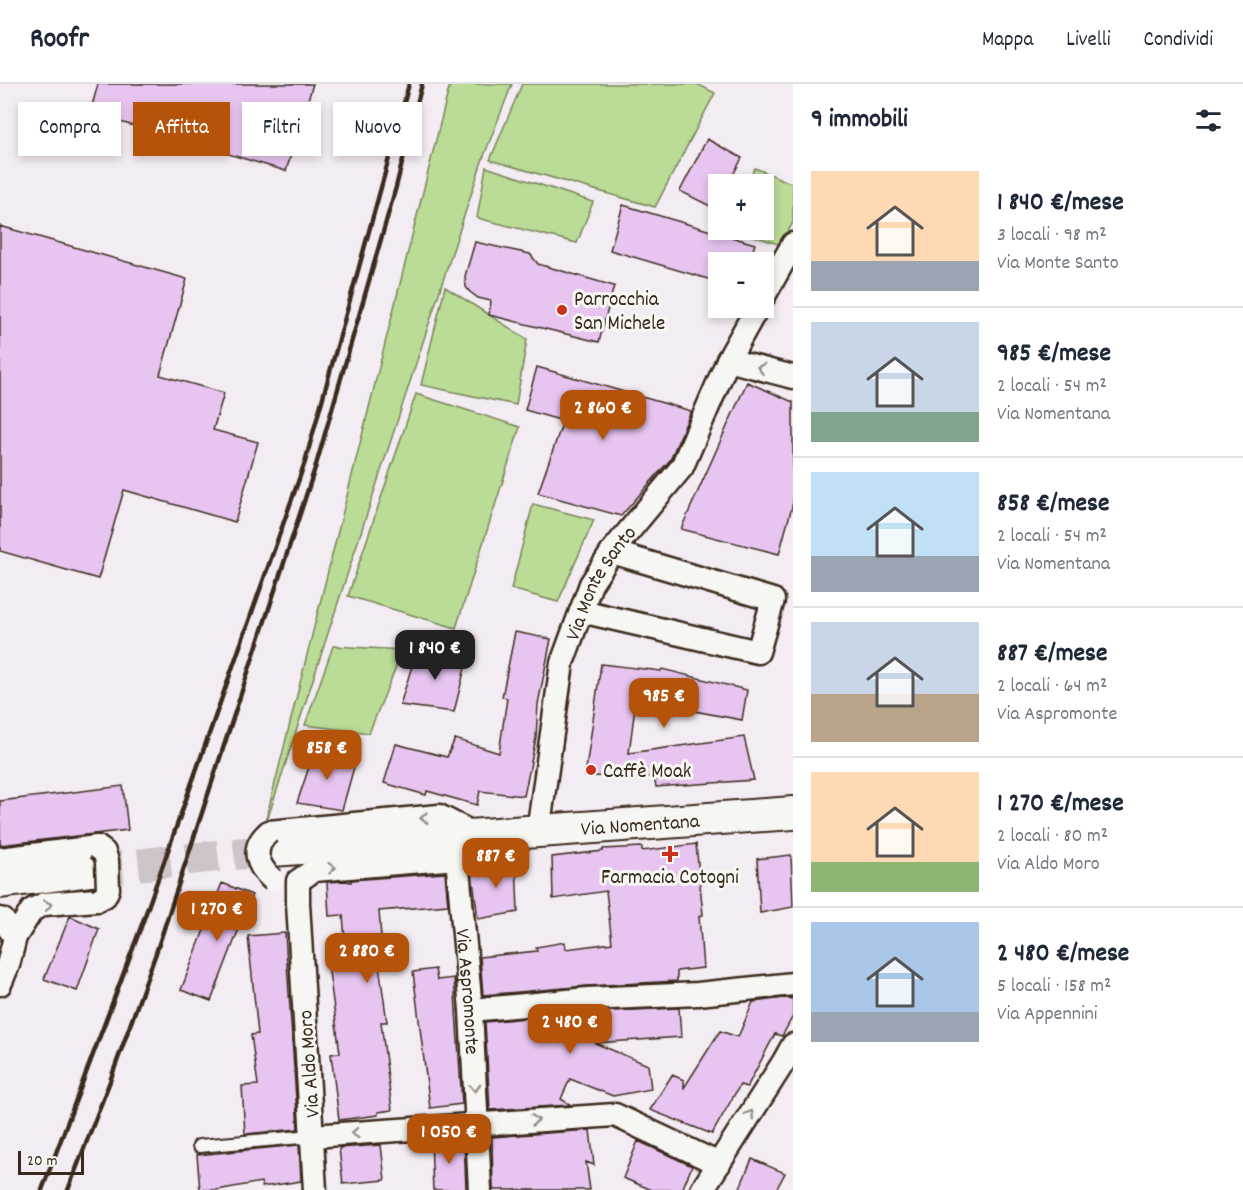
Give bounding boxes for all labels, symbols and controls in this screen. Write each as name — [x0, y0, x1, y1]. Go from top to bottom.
text: Roofr — [30, 21, 89, 61]
text: Mappa — [982, 26, 1033, 56]
text: Livelli — [1066, 26, 1111, 56]
text: Condividi — [1144, 26, 1213, 56]
chip: Compra — [18, 102, 121, 156]
chip: Affitta — [133, 102, 230, 156]
chip: Filtri — [242, 102, 321, 156]
chip: Nuovo — [333, 102, 422, 156]
text: 9 immobili — [811, 102, 908, 139]
icon: filters — [1192, 104, 1225, 137]
map controls — [708, 174, 774, 318]
button: + — [708, 174, 774, 240]
text: 1 840 €/mese — [997, 185, 1124, 222]
icon: home — [859, 195, 931, 267]
text: 3 locali · 98 m² — [997, 222, 1106, 250]
text: Via Monte Santo — [997, 250, 1119, 278]
button: − — [708, 252, 774, 318]
place label: Parrocchia San Michele — [574, 286, 665, 340]
marker: Parrocchia San Michele — [555, 303, 569, 317]
text: 985 €/mese — [997, 336, 1111, 373]
icon: home — [859, 346, 931, 418]
one-way arrow — [756, 363, 766, 375]
text: 2 locali · 54 m² — [997, 373, 1107, 401]
pin: 2 860 € — [548, 390, 658, 441]
text: 2 860 € — [574, 395, 632, 423]
text: Via Nomentana — [997, 401, 1110, 429]
text: 858 €/mese — [997, 486, 1109, 523]
icon: home — [859, 496, 931, 568]
street label: Via Monte Santo — [559, 520, 645, 645]
text: 2 locali · 54 m² — [997, 523, 1107, 551]
text: Via Nomentana — [997, 551, 1110, 579]
pin: 1 840 € — [380, 630, 490, 681]
text: 1 840 € — [409, 635, 461, 663]
text: 887 €/mese — [997, 636, 1107, 673]
icon: home — [859, 646, 931, 718]
text: 2 locali · 64 m² — [997, 673, 1107, 701]
pin: 985 € — [622, 678, 706, 729]
text: 985 € — [643, 683, 685, 711]
text: Via Aspromonte — [997, 701, 1117, 729]
pin: 858 € — [285, 730, 369, 781]
text: 858 € — [306, 735, 348, 763]
place label: Caffè Moak — [603, 758, 691, 788]
marker: Caffè Moak — [584, 763, 598, 777]
text: 1 270 €/mese — [997, 786, 1124, 823]
icon: home — [859, 796, 931, 868]
street label: Via Nomentana — [580, 808, 702, 846]
one-way arrow — [419, 811, 428, 824]
text: 2 locali · 80 m² — [997, 823, 1108, 851]
pin: 887 € — [454, 838, 538, 889]
text: 887 € — [476, 843, 516, 871]
marker: Farmacia Cotogni — [663, 847, 677, 861]
text: Via Aldo Moro — [997, 851, 1100, 879]
one-way arrow — [327, 862, 336, 875]
place label: Farmacia Cotogni — [601, 864, 739, 894]
pin: 1 270 € — [162, 891, 272, 942]
text: 1 270 € — [191, 896, 243, 924]
one-way arrow — [43, 899, 53, 912]
street label: Via Aspromonte — [446, 927, 485, 1055]
pin: 2 880 € — [312, 933, 422, 984]
text: 2 480 €/mese — [997, 936, 1129, 973]
text: 2 880 € — [339, 938, 395, 966]
icon: home — [859, 946, 931, 1018]
text: 5 locali · 158 m² — [997, 973, 1111, 1001]
text: Via Appennini — [997, 1001, 1097, 1029]
pin: 2 480 € — [515, 1004, 625, 1055]
street label: Via Aldo Moro — [292, 1009, 330, 1119]
text: 2 480 € — [542, 1009, 598, 1037]
one-way arrow — [468, 1083, 481, 1092]
one-way arrow — [743, 1110, 755, 1120]
pin: 1 050 € — [394, 1114, 504, 1165]
one-way arrow — [530, 1114, 539, 1127]
text: 1 050 € — [421, 1119, 477, 1147]
one-way arrow — [351, 1126, 360, 1139]
scale bar — [18, 1148, 84, 1176]
text: 20 m — [27, 1150, 57, 1173]

